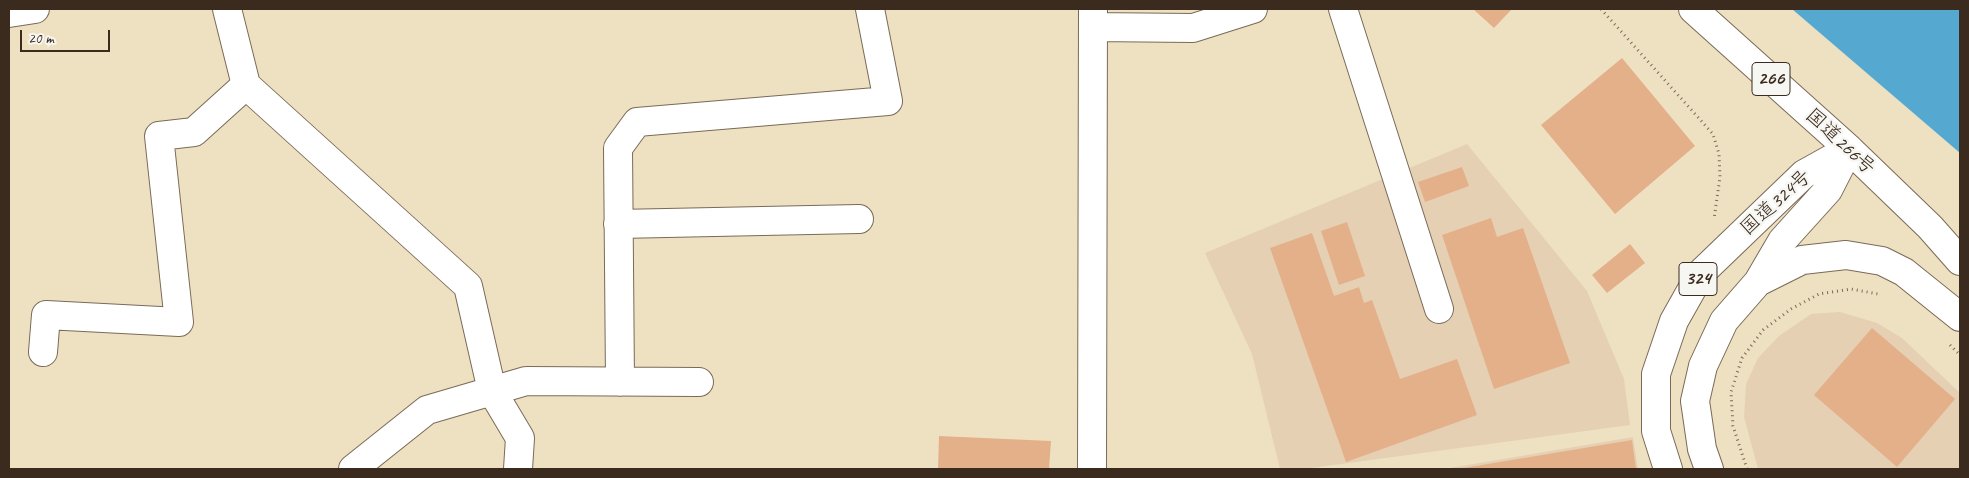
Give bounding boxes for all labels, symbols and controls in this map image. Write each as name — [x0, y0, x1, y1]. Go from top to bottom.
scale bar — [22, 20, 112, 52]
text: 20 m — [28, 29, 54, 48]
road number: 266 — [1752, 62, 1790, 96]
street label: 国道266号 — [1800, 104, 1880, 180]
street label: 国道324号 — [1736, 165, 1816, 241]
road number: 324 — [1679, 262, 1717, 296]

